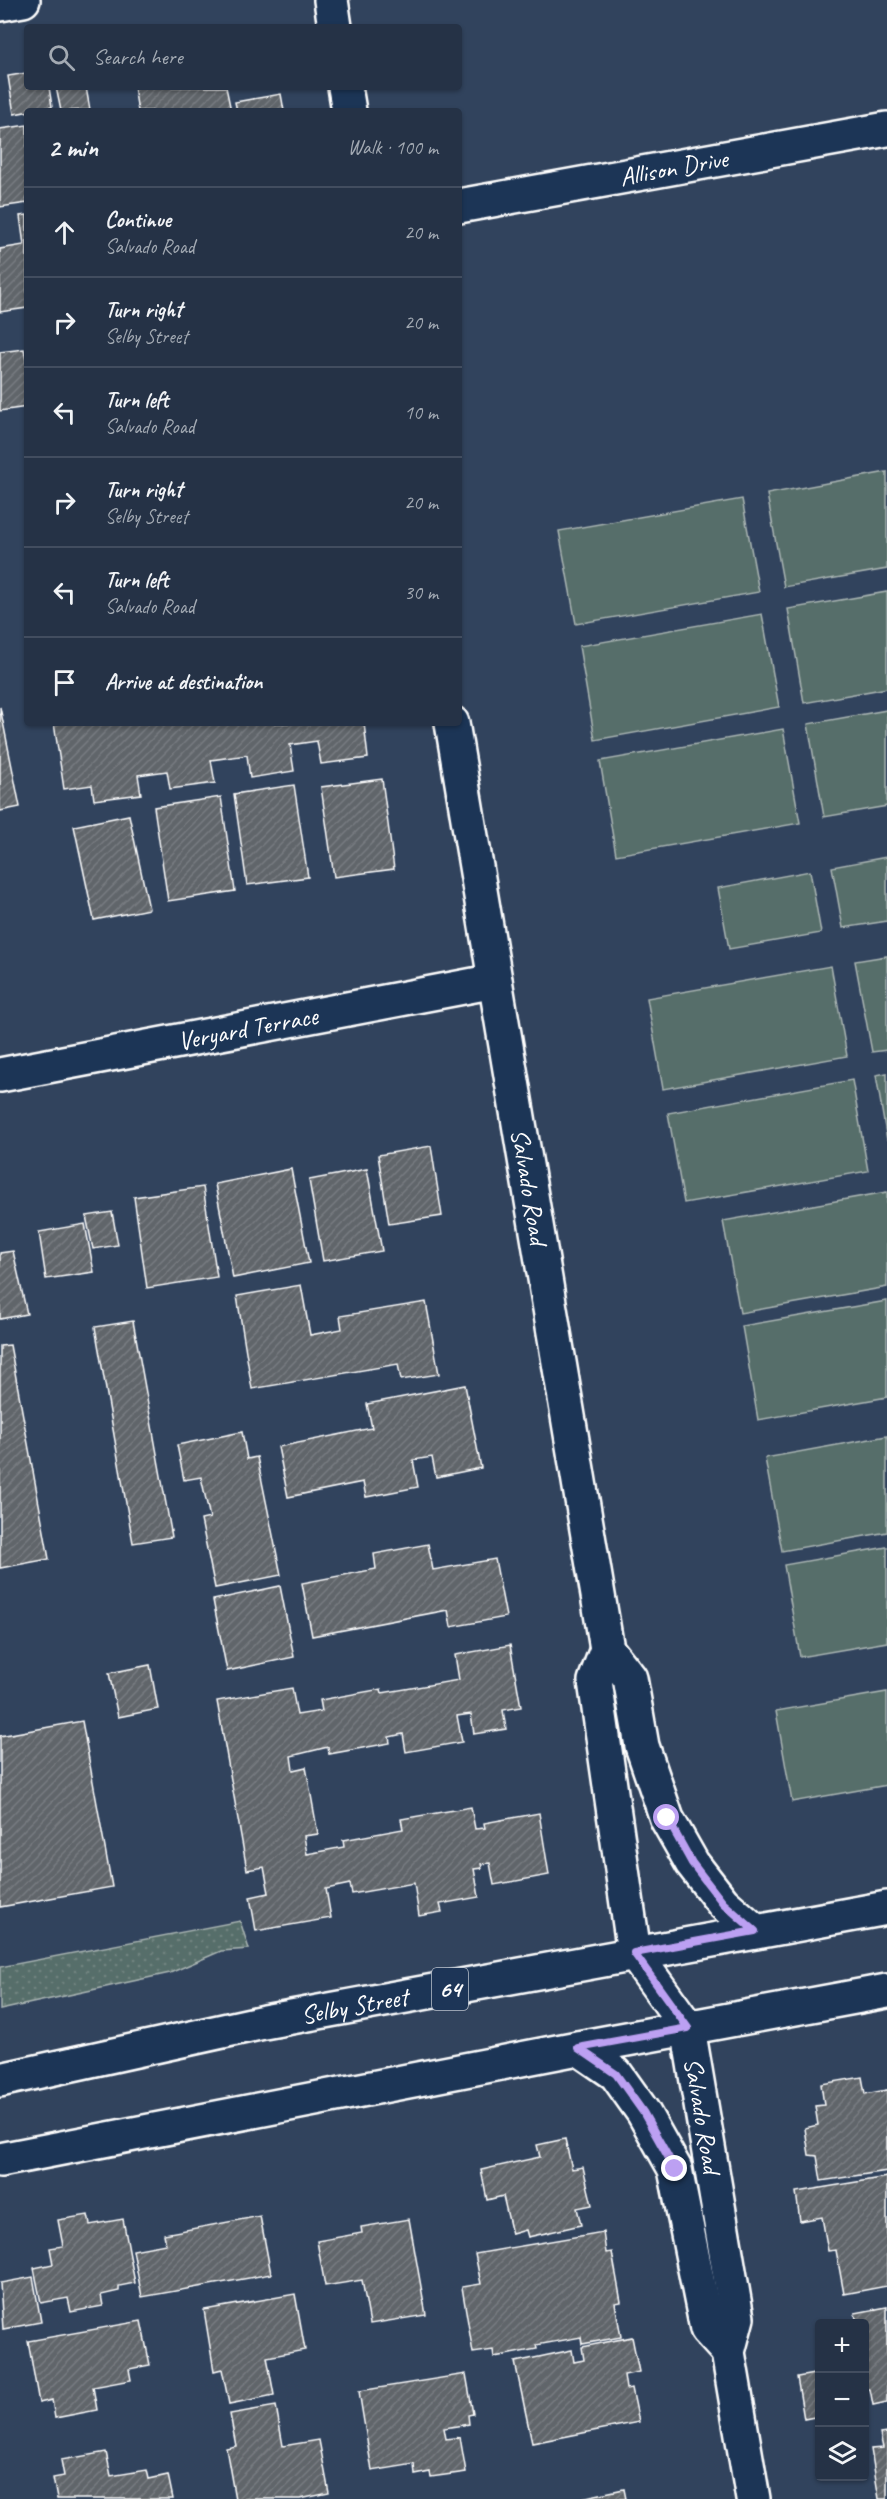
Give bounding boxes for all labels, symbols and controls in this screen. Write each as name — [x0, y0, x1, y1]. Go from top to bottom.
search box — [24, 24, 462, 90]
icon: search — [45, 41, 78, 74]
text: Search here — [93, 43, 183, 71]
text: 2 min — [48, 131, 98, 164]
text: Walk · 100 m — [348, 135, 438, 160]
street label: Allison Drive — [617, 141, 733, 193]
text: Continue — [105, 206, 171, 234]
icon: ahead — [48, 216, 81, 249]
text: 20 m — [404, 220, 438, 245]
text: Salvado Road — [105, 234, 195, 259]
text: Turn right — [105, 296, 182, 324]
icon: right — [48, 306, 81, 339]
text: 20 m — [404, 310, 438, 335]
text: Selby Street — [105, 324, 188, 349]
text: Turn left — [105, 386, 169, 414]
icon: left — [48, 396, 81, 429]
text: 10 m — [404, 400, 438, 425]
text: Salvado Road — [105, 414, 195, 439]
text: Turn right — [105, 476, 182, 504]
icon: right — [48, 486, 81, 519]
text: 20 m — [404, 490, 438, 515]
text: Selby Street — [105, 504, 188, 529]
text: Turn left — [105, 566, 169, 594]
icon: left — [48, 576, 81, 609]
text: 30 m — [404, 580, 438, 605]
text: Salvado Road — [105, 594, 195, 619]
icon: arrive — [48, 666, 81, 699]
text: Arrive at destination — [105, 668, 262, 696]
street label: Veryard Terrace — [175, 998, 322, 1057]
street label: Salvado Road — [504, 1126, 556, 1250]
route start — [653, 1804, 679, 1830]
road number: 64 — [432, 1968, 468, 2010]
street label: Selby Street — [298, 1979, 414, 2031]
street label: Salvado Road — [677, 2055, 729, 2179]
route end — [661, 2155, 687, 2181]
map controls — [815, 2319, 869, 2481]
button: + — [815, 2319, 869, 2373]
button: − — [815, 2373, 869, 2427]
button: layers — [815, 2427, 869, 2481]

